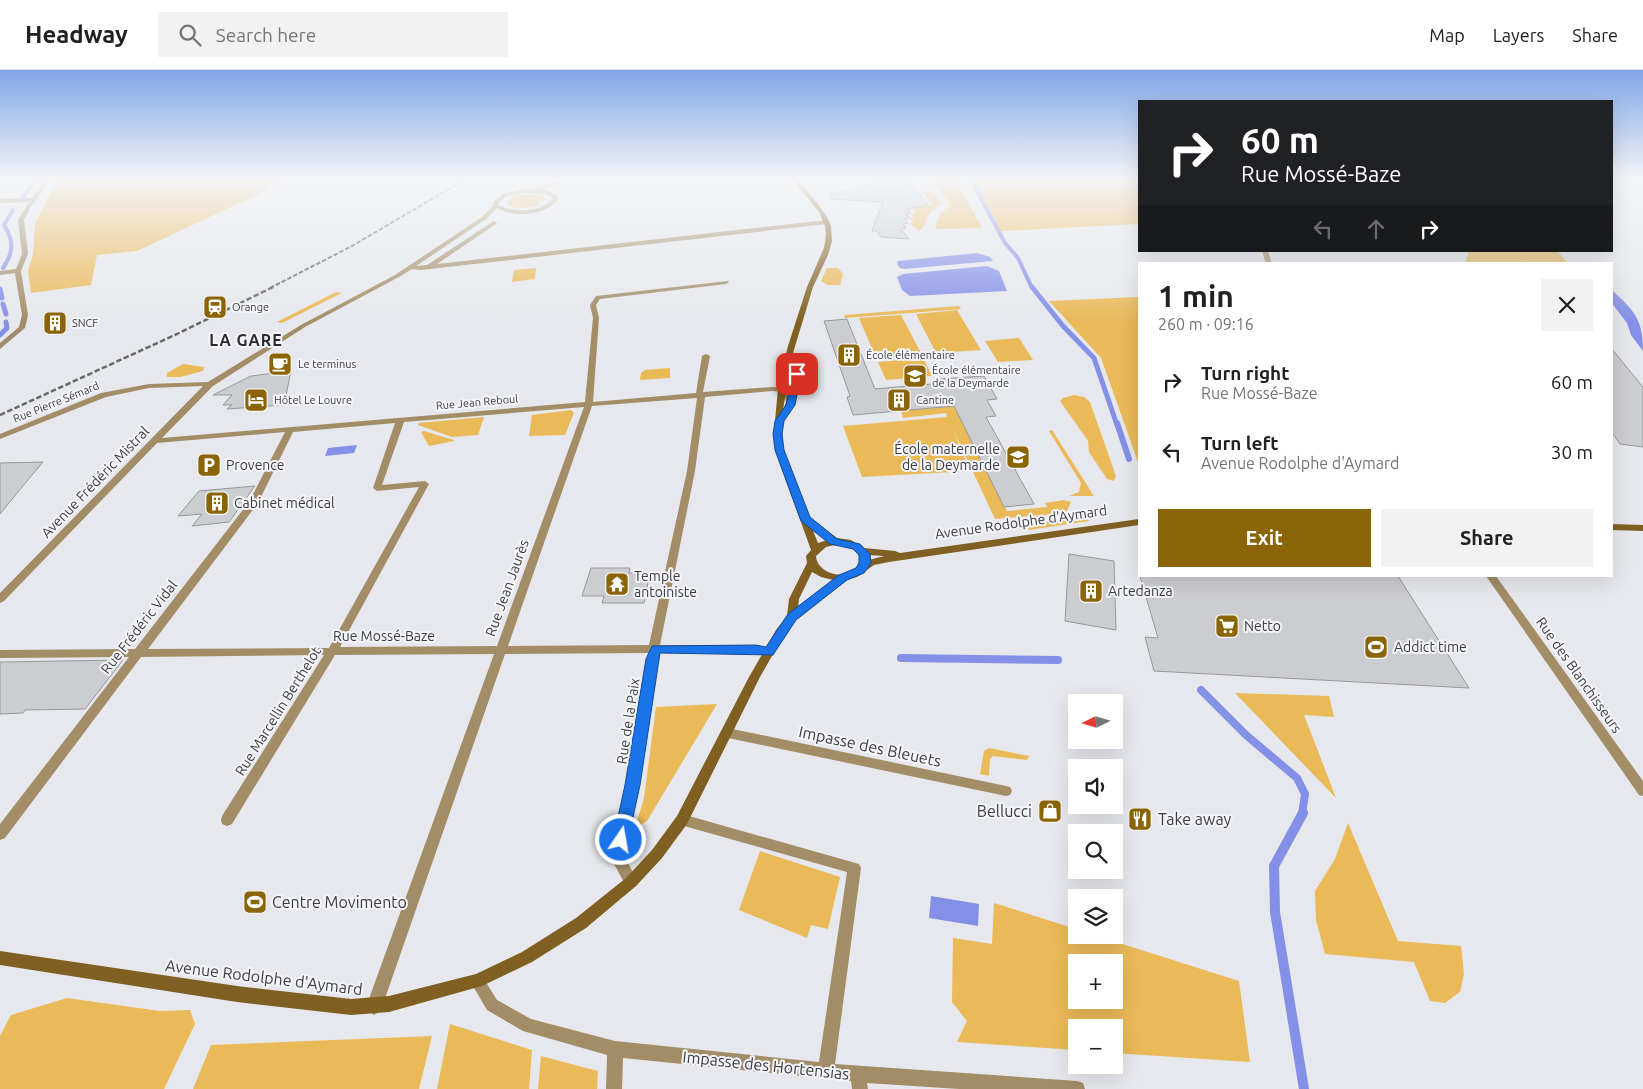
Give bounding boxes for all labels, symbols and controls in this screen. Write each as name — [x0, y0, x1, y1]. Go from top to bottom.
search box — [158, 12, 508, 57]
text: Headway — [25, 21, 128, 48]
icon: search — [176, 21, 204, 49]
text: Search here — [216, 24, 316, 46]
text: Map — [1429, 25, 1465, 45]
text: Layers — [1493, 25, 1544, 45]
text: Share — [1572, 25, 1618, 45]
icon: right — [1158, 120, 1223, 185]
text: 60 m — [1241, 120, 1319, 160]
text: Rue Mossé-Baze — [1241, 161, 1401, 186]
icon: left — [1309, 215, 1337, 243]
icon: ahead — [1362, 215, 1390, 243]
icon: right — [1415, 215, 1443, 243]
text: 1 min — [1158, 279, 1234, 313]
button: close — [1541, 279, 1593, 331]
station icon: Orange — [202, 294, 228, 320]
place label: Orange — [232, 301, 269, 313]
building icon: SNCF — [42, 310, 68, 336]
text: 260 m · 09:16 — [1158, 315, 1254, 333]
place label: SNCF — [72, 317, 98, 329]
district label: LA GARE — [209, 331, 283, 349]
building icon: École élémentaire — [836, 342, 862, 368]
place label: École élémentaire — [866, 348, 955, 361]
cafe icon: Le terminus — [267, 351, 293, 377]
pin — [776, 353, 818, 395]
place label: Le terminus — [298, 358, 356, 370]
icon: arrive — [783, 360, 811, 388]
text: Turn right — [1201, 362, 1289, 384]
school or university icon: École élémentaire de la Deymarde — [902, 363, 928, 389]
place label: École élémentaire de la Deymarde — [932, 363, 1021, 389]
icon: right — [1158, 368, 1186, 396]
text: 60 m — [1551, 371, 1593, 393]
street label: Rue Pierre Sémard — [11, 379, 101, 425]
text: Rue Mossé-Baze — [1201, 384, 1318, 402]
hotel icon: Hôtel Le Louvre — [243, 387, 269, 413]
building icon: Cantine — [886, 387, 912, 413]
street label: Rue Jean Reboul — [435, 392, 519, 412]
place label: Hôtel Le Louvre — [274, 394, 352, 406]
place label: Cantine — [916, 394, 954, 406]
street label: Avenue Frédéric Mistral — [38, 423, 152, 541]
text: Turn left — [1201, 432, 1279, 454]
icon: left — [1158, 438, 1186, 466]
place label: École maternelle de la Deymarde — [894, 440, 1000, 473]
text: 30 m — [1551, 441, 1593, 463]
school or university icon: École maternelle de la Deymarde — [1005, 444, 1031, 470]
parking icon: Provence — [196, 452, 222, 478]
text: Avenue Rodolphe d'Aymard — [1201, 454, 1399, 472]
place label: Provence — [226, 457, 285, 473]
building icon: Cabinet médical — [204, 490, 230, 516]
place label: Cabinet médical — [234, 495, 335, 511]
street label: Avenue Rodolphe d'Aymard — [934, 502, 1108, 542]
button: Exit — [1158, 509, 1371, 567]
button: Share — [1381, 509, 1593, 567]
street label: Rue Jean Jaurès — [482, 537, 532, 639]
place label: Temple antoiniste — [634, 568, 697, 600]
temple icon: Temple antoiniste — [604, 571, 630, 597]
street label: Rue Frédéric Vidal — [98, 577, 181, 677]
building icon: Artedanza — [1078, 578, 1104, 604]
place label: Artedanza — [1108, 583, 1173, 599]
supermarket icon: Netto — [1214, 613, 1240, 639]
street label: Rue des Blanchisseurs — [1533, 614, 1625, 736]
place label: Netto — [1244, 618, 1281, 634]
street label: Rue Mossé-Baze — [333, 628, 435, 644]
sports icon: Addict time — [1363, 634, 1389, 660]
place label: Addict time — [1394, 639, 1467, 655]
street label: Rue Marcellin Berthelot — [232, 643, 325, 778]
street label: Rue de la Paix — [613, 677, 643, 765]
north arrow — [1068, 694, 1122, 749]
map controls — [1068, 694, 1123, 1074]
street label: Impasse des Bleuets — [797, 722, 943, 770]
button: sound — [1068, 759, 1123, 814]
shop icon: Bellucci — [1037, 798, 1063, 824]
place label: Bellucci — [977, 802, 1032, 820]
restaurant icon: Take away — [1127, 806, 1153, 832]
place label: Take away — [1158, 810, 1232, 828]
position arrow — [594, 813, 646, 865]
button: search — [1068, 824, 1123, 879]
sports icon: Centre Movimento — [242, 889, 268, 915]
button: layers — [1068, 889, 1123, 944]
place label: Centre Movimento — [272, 893, 407, 911]
button: + — [1068, 954, 1123, 1009]
street label: Avenue Rodolphe d'Aymard — [164, 956, 364, 998]
button: − — [1068, 1019, 1123, 1074]
street label: Impasse des Hortensias — [682, 1047, 850, 1083]

